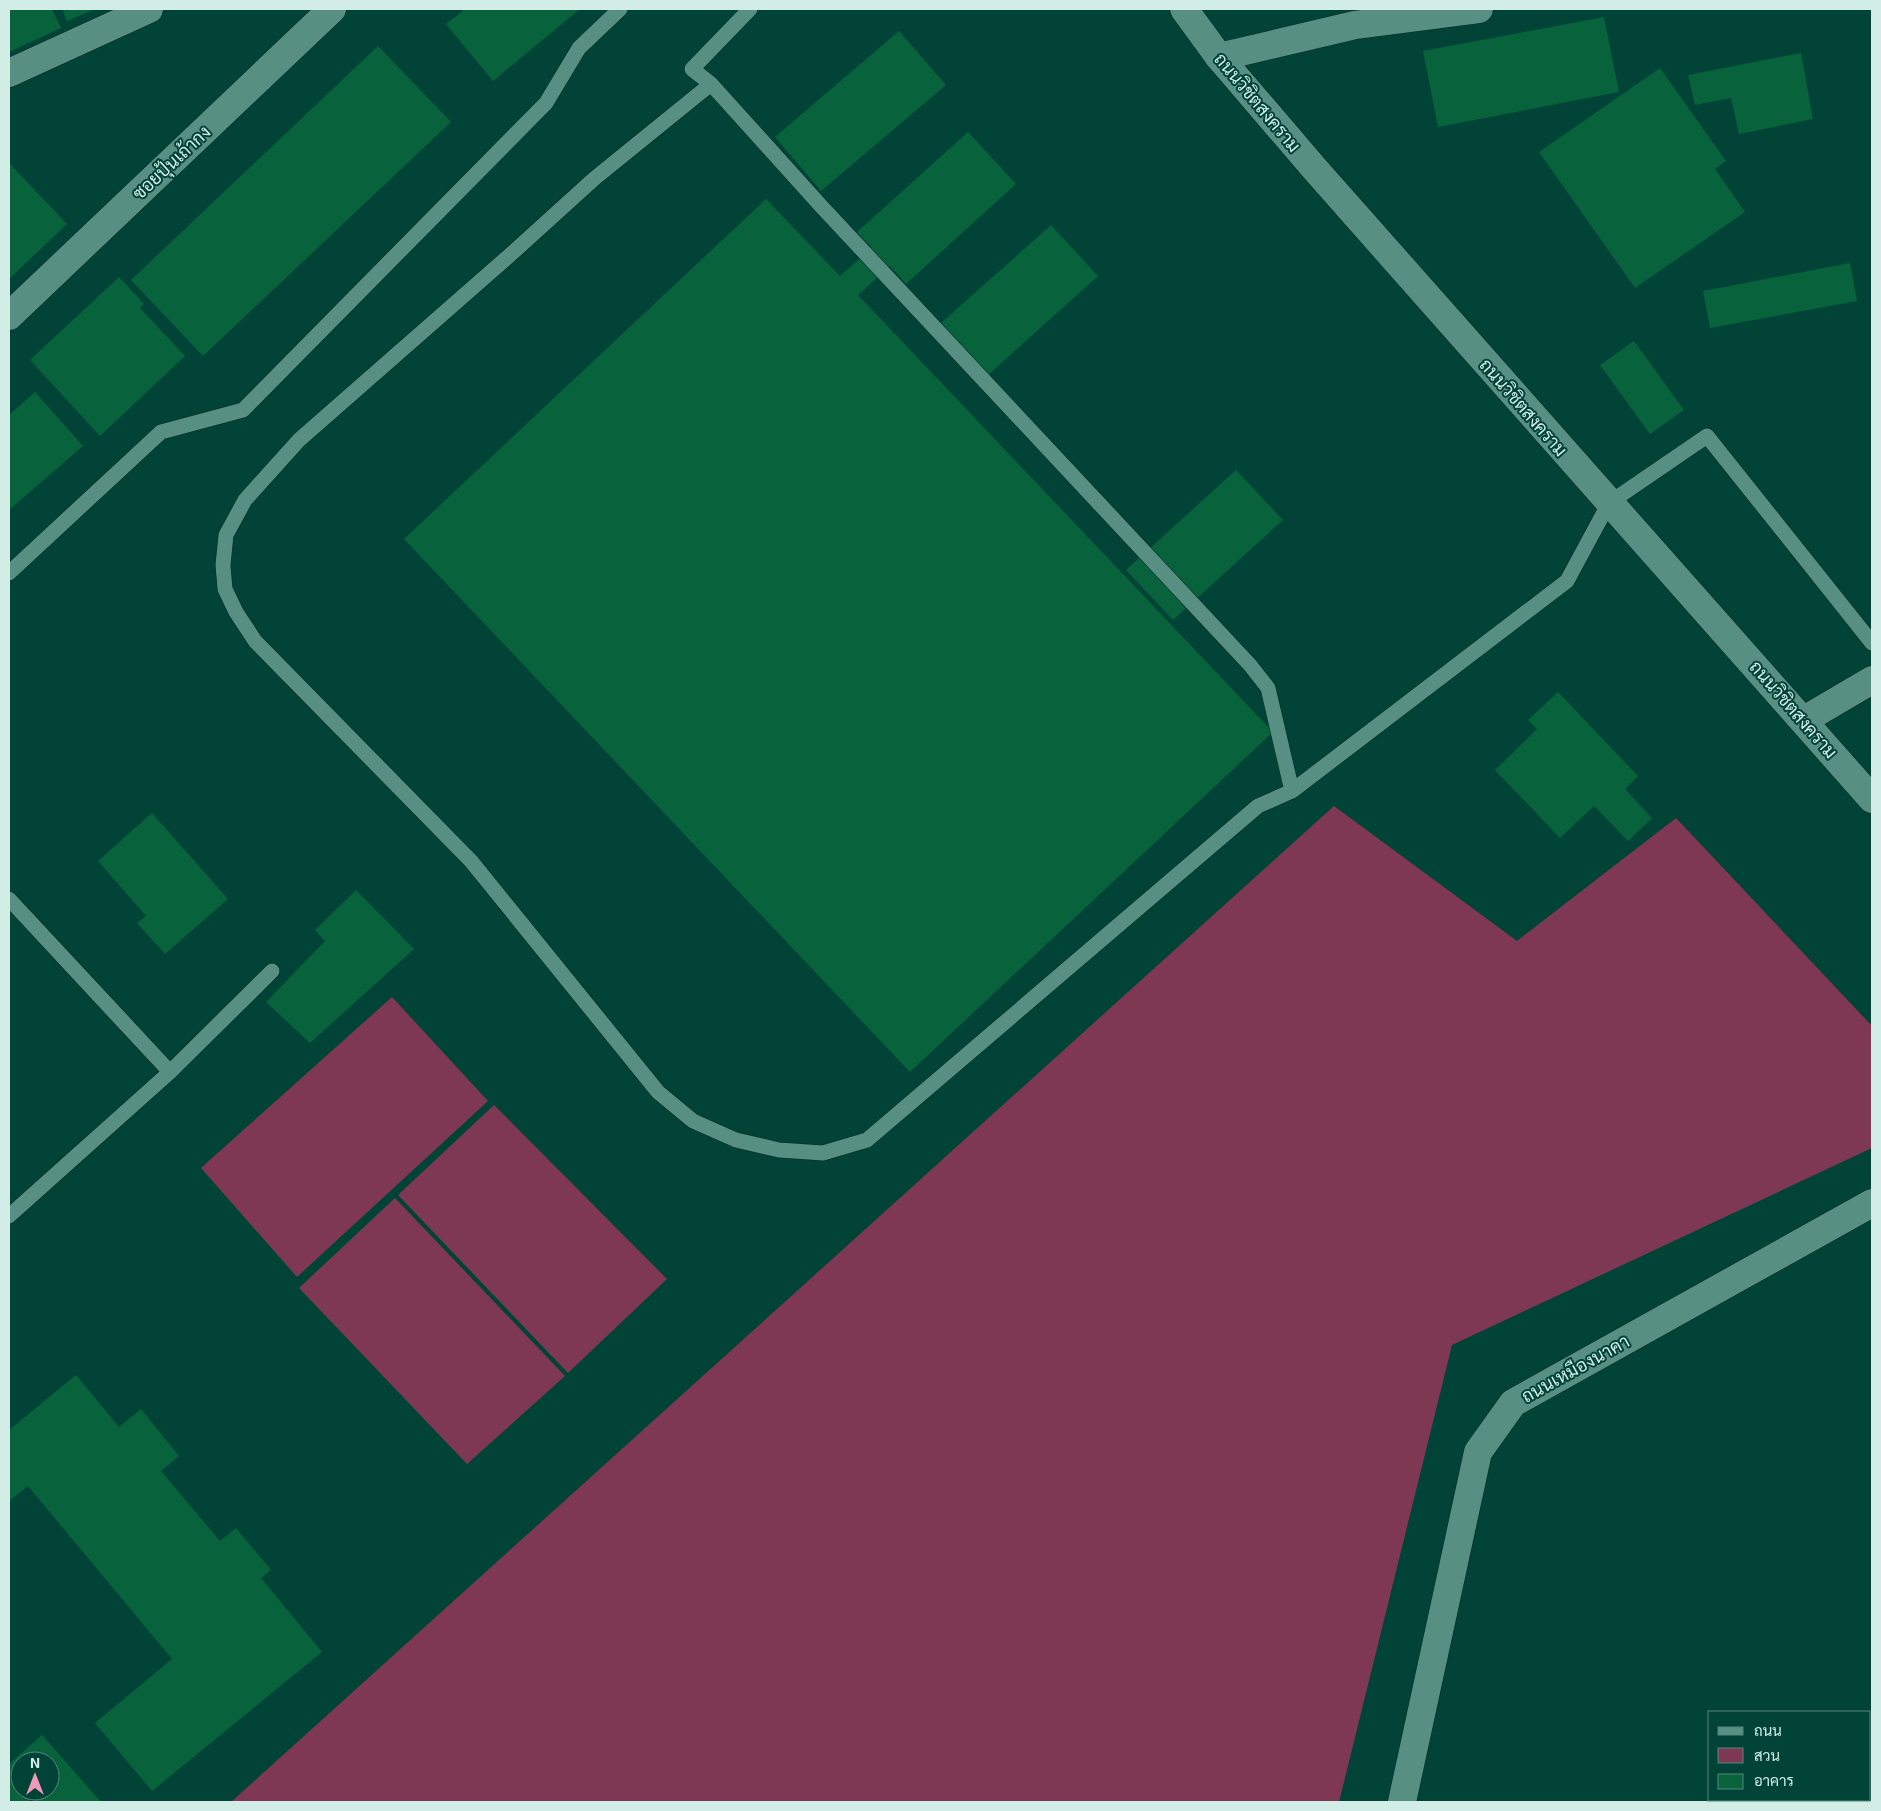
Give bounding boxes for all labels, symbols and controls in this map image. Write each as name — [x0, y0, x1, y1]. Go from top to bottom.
street label: ถนนวิชิตสงคราม — [1210, 48, 1306, 156]
street label: ซอยปุ้นเถ้ากง — [127, 120, 216, 205]
street label: ถนนวิชิตสงคราม — [1476, 354, 1572, 460]
street label: ถนนวิชิตสงคราม — [1746, 656, 1842, 762]
street label: ถนนเหมืองนาคา — [1517, 1329, 1633, 1407]
legend — [1708, 1711, 1871, 1801]
text: ถนน — [1754, 1721, 1782, 1739]
text: สวน — [1754, 1746, 1780, 1764]
north arrow — [10, 1751, 60, 1801]
text: N — [30, 1754, 40, 1771]
text: อาคาร — [1754, 1771, 1794, 1789]

